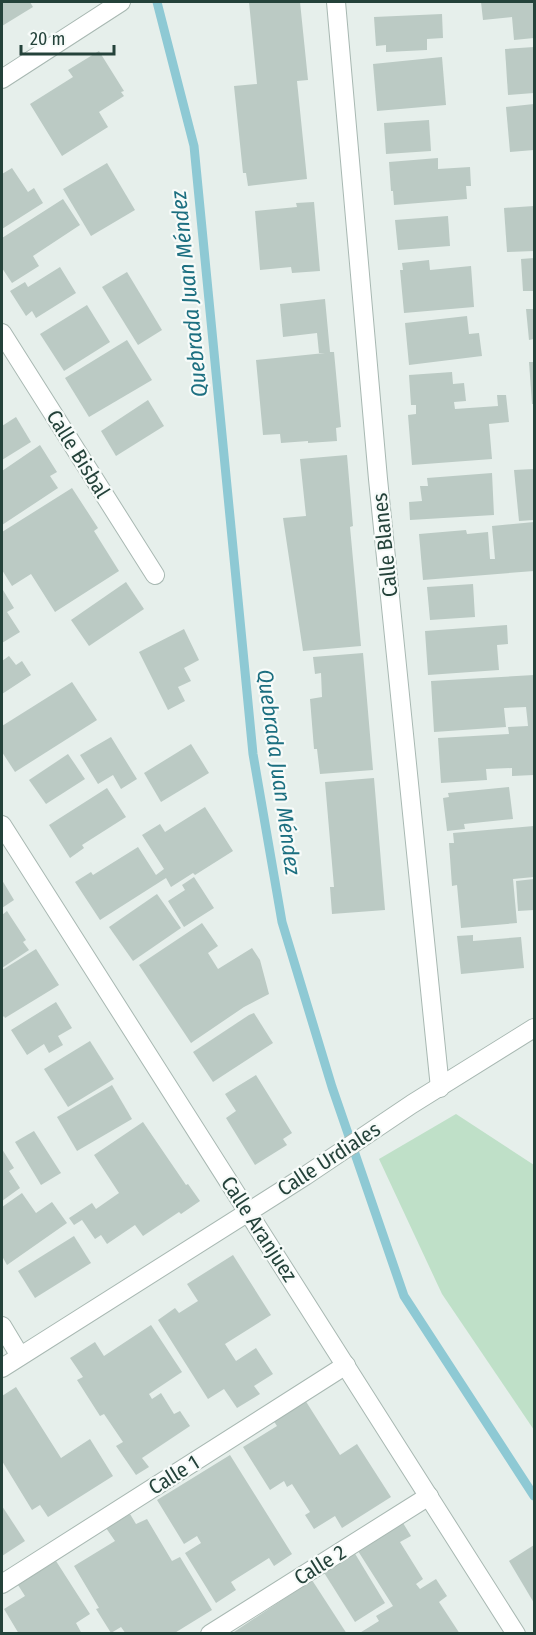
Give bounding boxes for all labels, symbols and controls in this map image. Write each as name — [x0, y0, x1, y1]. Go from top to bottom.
scale bar — [21, 18, 114, 56]
text: 20 m — [30, 28, 65, 50]
water label: Quebrada Juan Méndez — [165, 189, 213, 398]
street label: Calle Bisbal — [41, 405, 116, 503]
street label: Calle Blanes — [367, 492, 403, 598]
water label: Quebrada Juan Méndez — [251, 668, 307, 877]
street label: Calle Urdiales — [273, 1116, 385, 1202]
street label: Calle Aranjuez — [215, 1171, 303, 1287]
street label: Calle 1 — [144, 1449, 204, 1501]
street label: Calle 2 — [289, 1539, 351, 1591]

